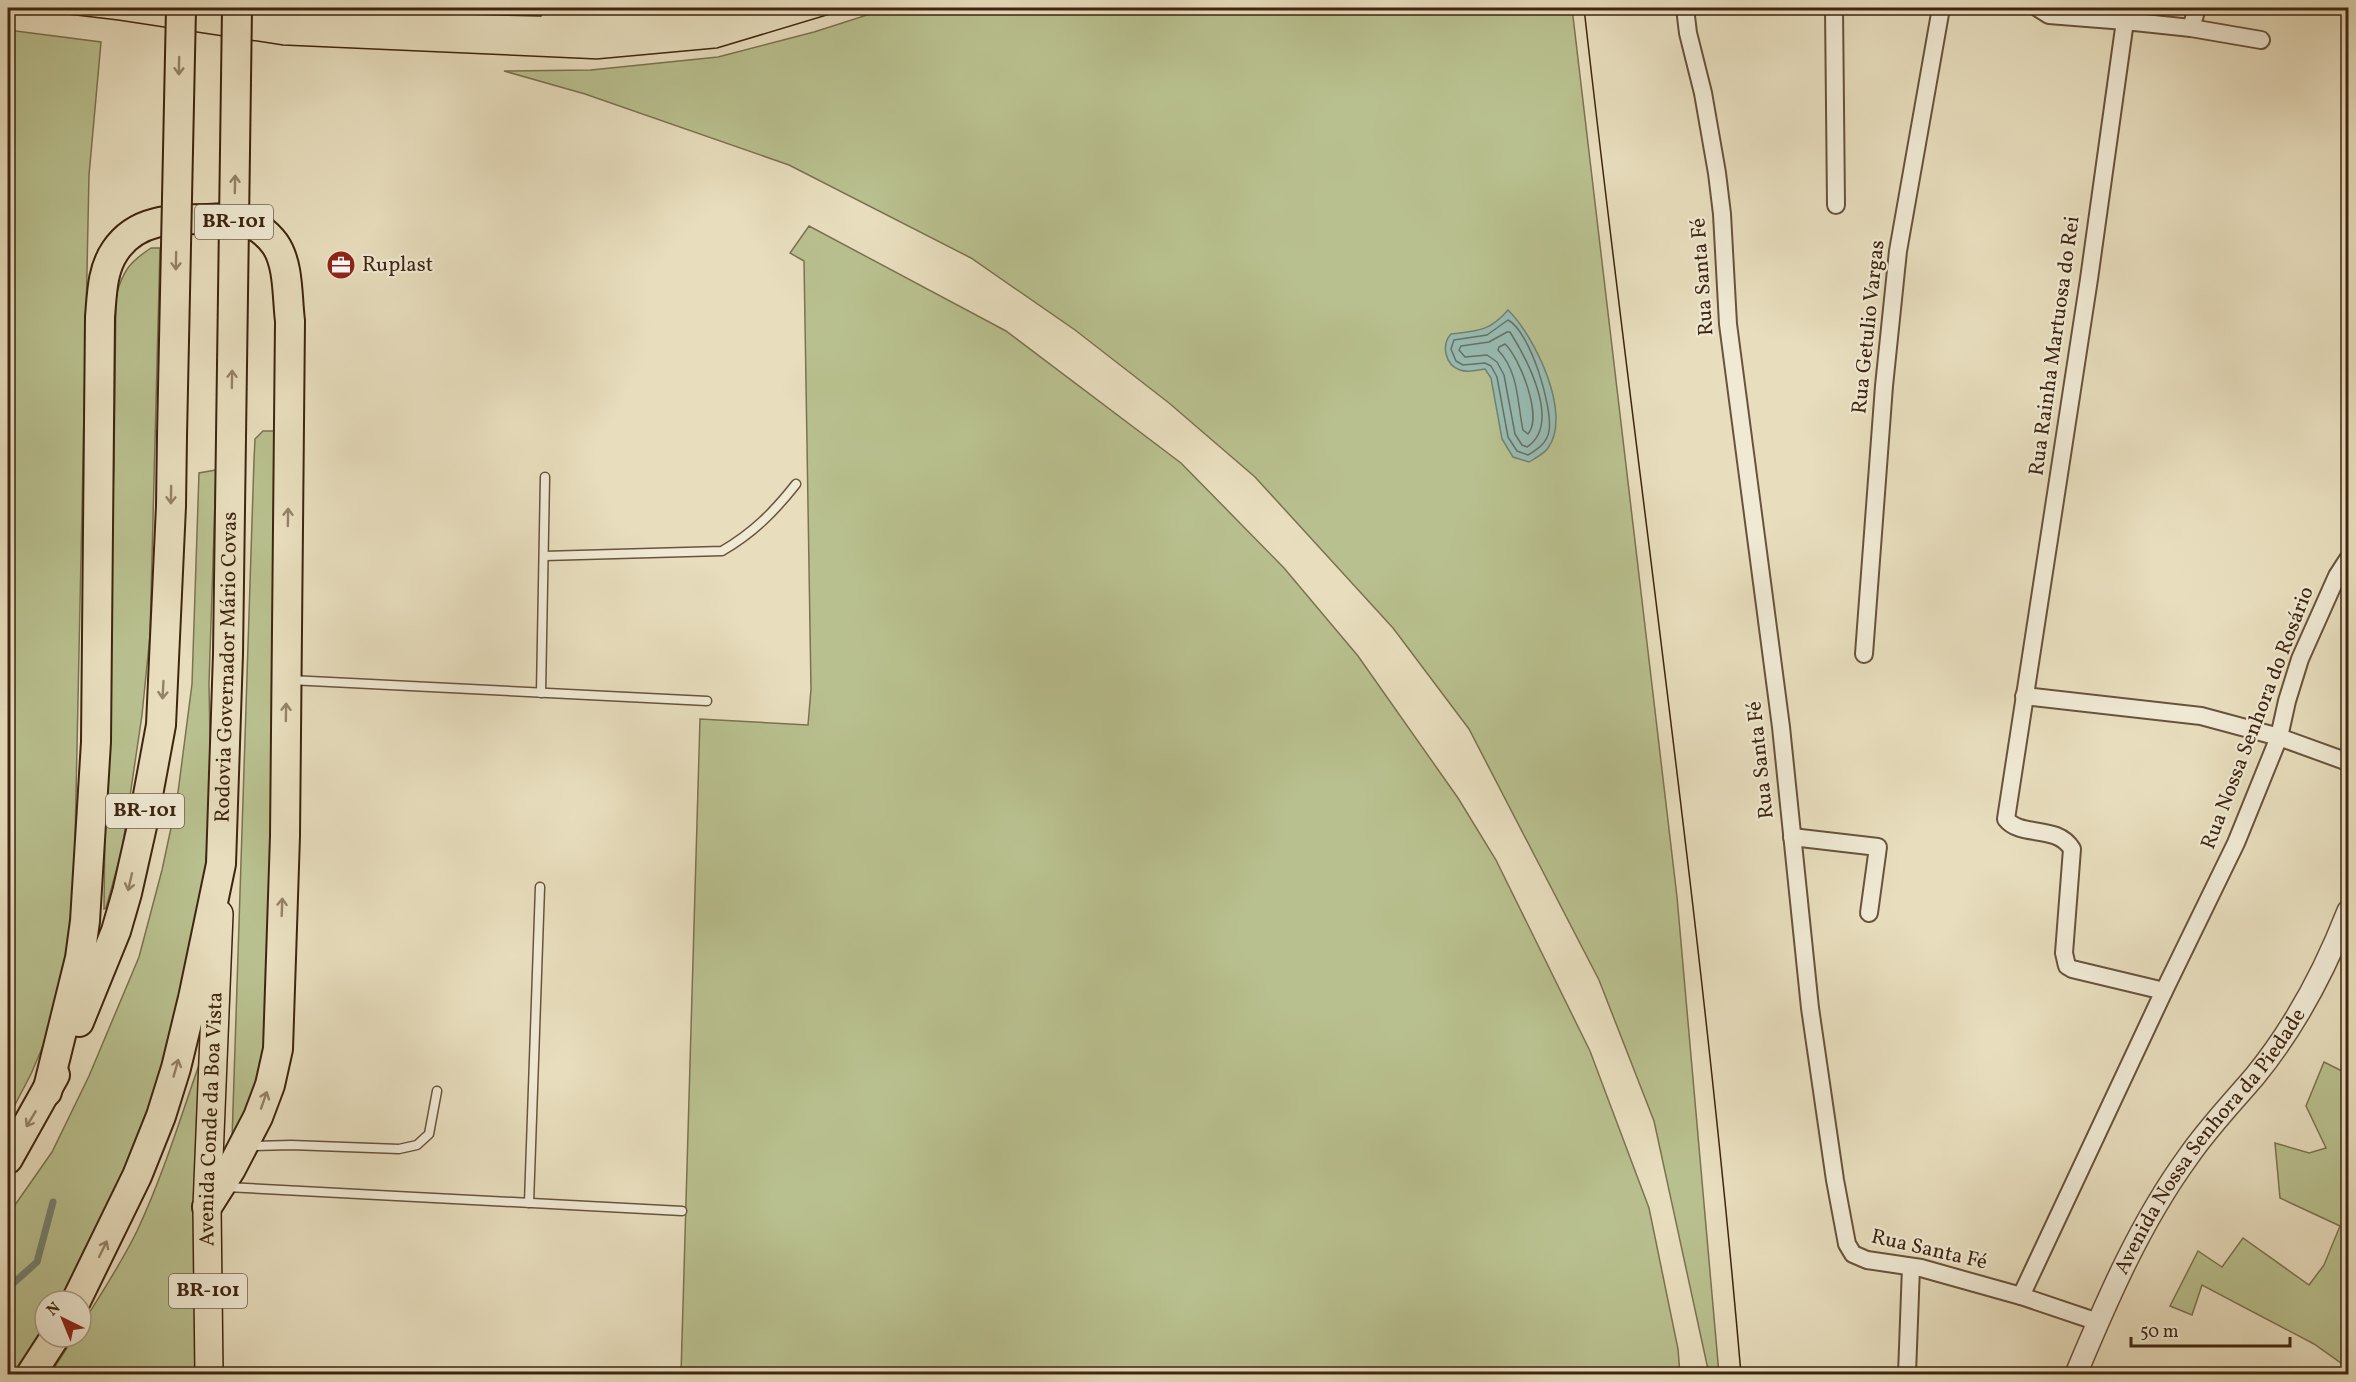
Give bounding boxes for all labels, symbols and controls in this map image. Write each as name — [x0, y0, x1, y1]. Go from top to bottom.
one-way arrow — [174, 55, 185, 75]
one-way arrow — [229, 174, 240, 194]
road number: BR-101 — [195, 205, 273, 239]
street label: Rua Rainha Martuosa do Rei — [2022, 214, 2088, 478]
street label: Rua Santa Fé — [1684, 217, 1722, 337]
street label: Rua Getulio Vargas — [1845, 239, 1893, 415]
office icon: Ruplast — [325, 249, 357, 281]
one-way arrow — [170, 250, 181, 270]
place label: Ruplast — [362, 251, 433, 280]
one-way arrow — [226, 369, 238, 389]
one-way arrow — [165, 484, 177, 504]
one-way arrow — [282, 508, 294, 528]
street label: Rodovia Governador Mário Covas — [208, 511, 244, 823]
street label: Rua Nossa Senhora do Rosário — [2194, 582, 2322, 854]
one-way arrow — [157, 679, 168, 699]
street label: Rua Santa Fé — [1740, 700, 1782, 820]
one-way arrow — [280, 703, 292, 723]
road number: BR-101 — [106, 794, 184, 828]
one-way arrow — [124, 871, 135, 891]
one-way arrow — [277, 898, 288, 918]
street label: Avenida Conde da Boa Vista — [192, 991, 230, 1247]
street label: Avenida Nossa Senhora da Piedade — [2107, 1003, 2313, 1280]
one-way arrow — [170, 1059, 182, 1078]
one-way arrow — [260, 1091, 271, 1110]
one-way arrow — [25, 1110, 37, 1127]
street label: Rua Santa Fé — [1868, 1223, 1990, 1277]
one-way arrow — [97, 1240, 109, 1258]
road number: BR-101 — [169, 1274, 247, 1308]
north arrow — [33, 1289, 93, 1349]
text: N — [42, 1297, 66, 1322]
scale bar — [2131, 1310, 2290, 1348]
text: 50 m — [2140, 1320, 2179, 1345]

